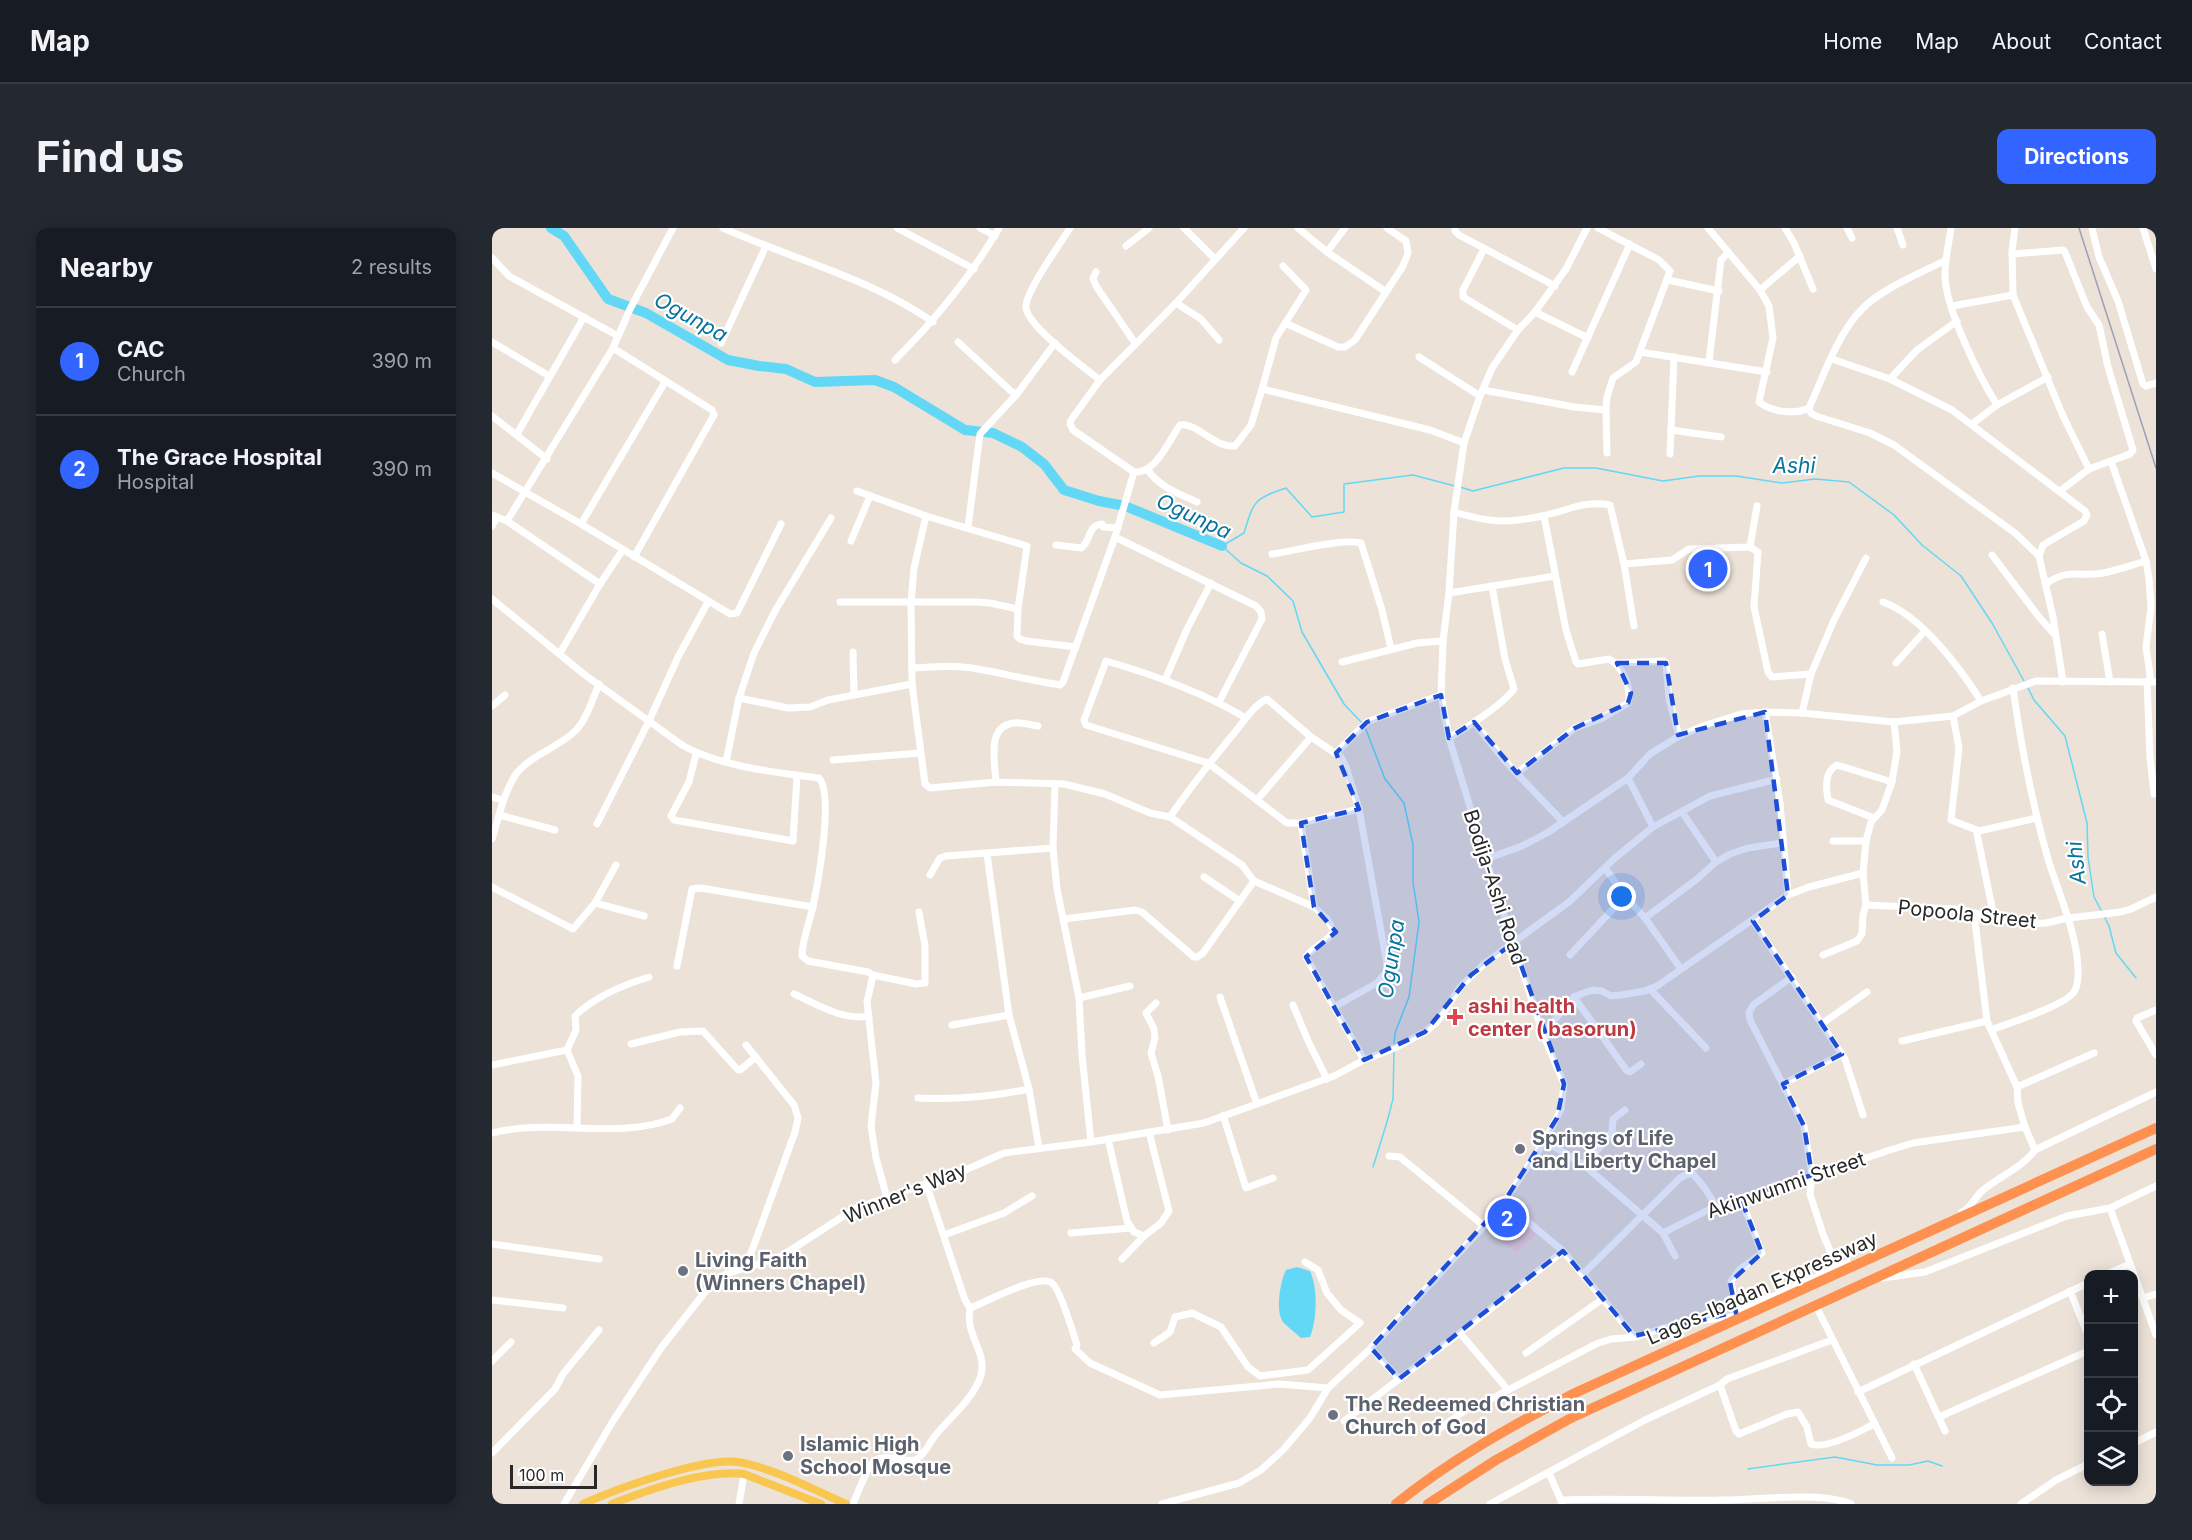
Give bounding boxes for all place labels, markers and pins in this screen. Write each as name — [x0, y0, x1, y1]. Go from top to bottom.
pin: 1 — [1688, 546, 1728, 592]
place label: ashi health center ( basorun) — [1468, 994, 1637, 1041]
marker: ashi health center ( basorun) — [1446, 1008, 1464, 1026]
place label: Springs of Life and Liberty Chapel — [1532, 1126, 1717, 1173]
marker: Springs of Life and Liberty Chapel — [1513, 1142, 1527, 1156]
pin: 2 — [1488, 1196, 1526, 1240]
place label: Living Faith (Winners Chapel) — [695, 1248, 866, 1295]
marker: Living Faith (Winners Chapel) — [676, 1264, 690, 1278]
place label: The Redeemed Christian Church of God — [1345, 1392, 1585, 1439]
marker: The Redeemed Christian Church of God — [1326, 1408, 1340, 1422]
place label: Islamic High School Mosque — [800, 1432, 951, 1479]
marker: Islamic High School Mosque — [781, 1449, 795, 1463]

